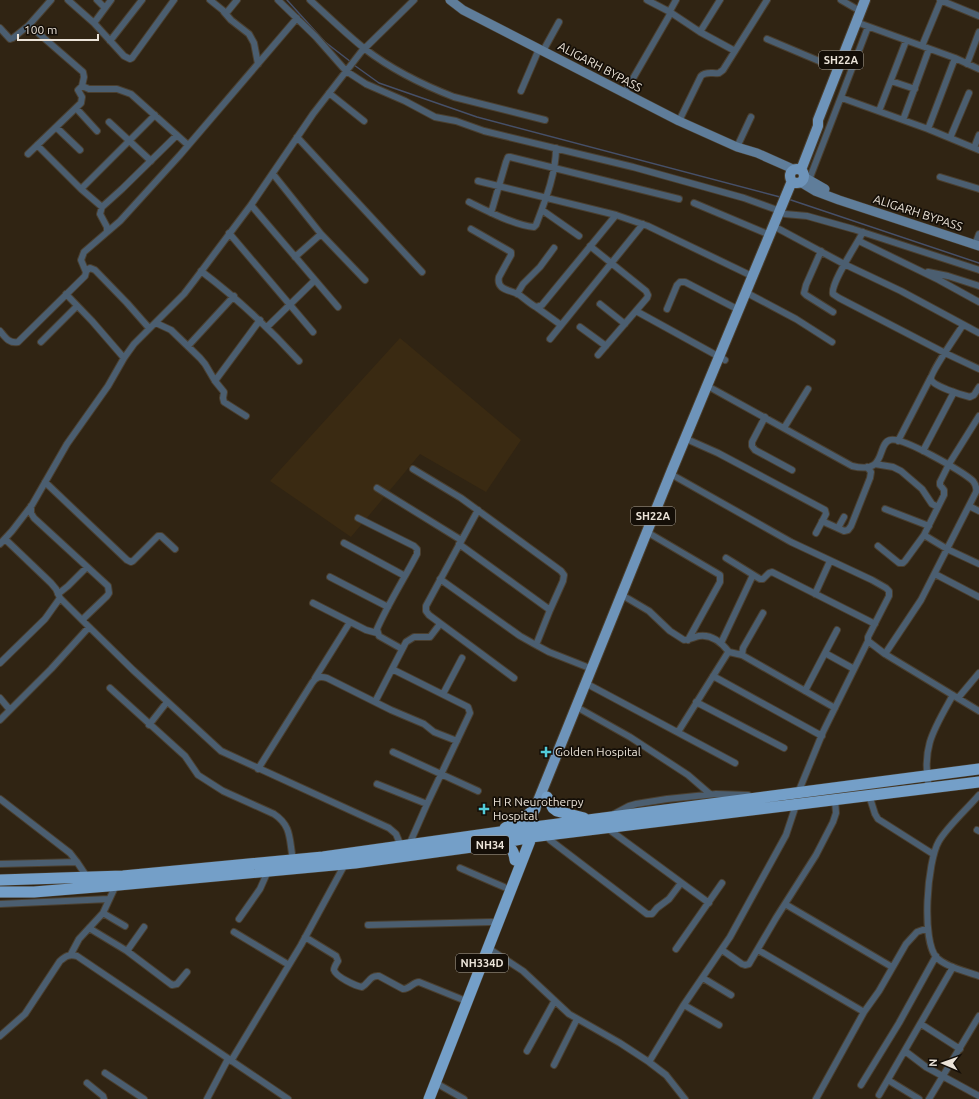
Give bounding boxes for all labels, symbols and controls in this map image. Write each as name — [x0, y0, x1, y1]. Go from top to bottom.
scale bar — [18, 16, 98, 42]
text: 100 m — [24, 23, 57, 36]
street label: ALIGARH BYPASS — [556, 39, 644, 94]
road number: SH22A — [819, 51, 863, 69]
street label: ALIGARH BYPASS — [872, 192, 964, 233]
road number: SH22A — [631, 507, 675, 525]
place label: Golden Hospital — [555, 745, 641, 758]
marker: Golden Hospital — [540, 746, 552, 758]
place label: H R Neurotherpy Hospital — [493, 795, 584, 822]
marker: H R Neurotherpy Hospital — [478, 803, 490, 815]
road number: NH34 — [471, 836, 509, 854]
road number: NH334D — [456, 954, 508, 972]
north arrow — [923, 1043, 963, 1083]
text: N — [927, 1058, 939, 1067]

